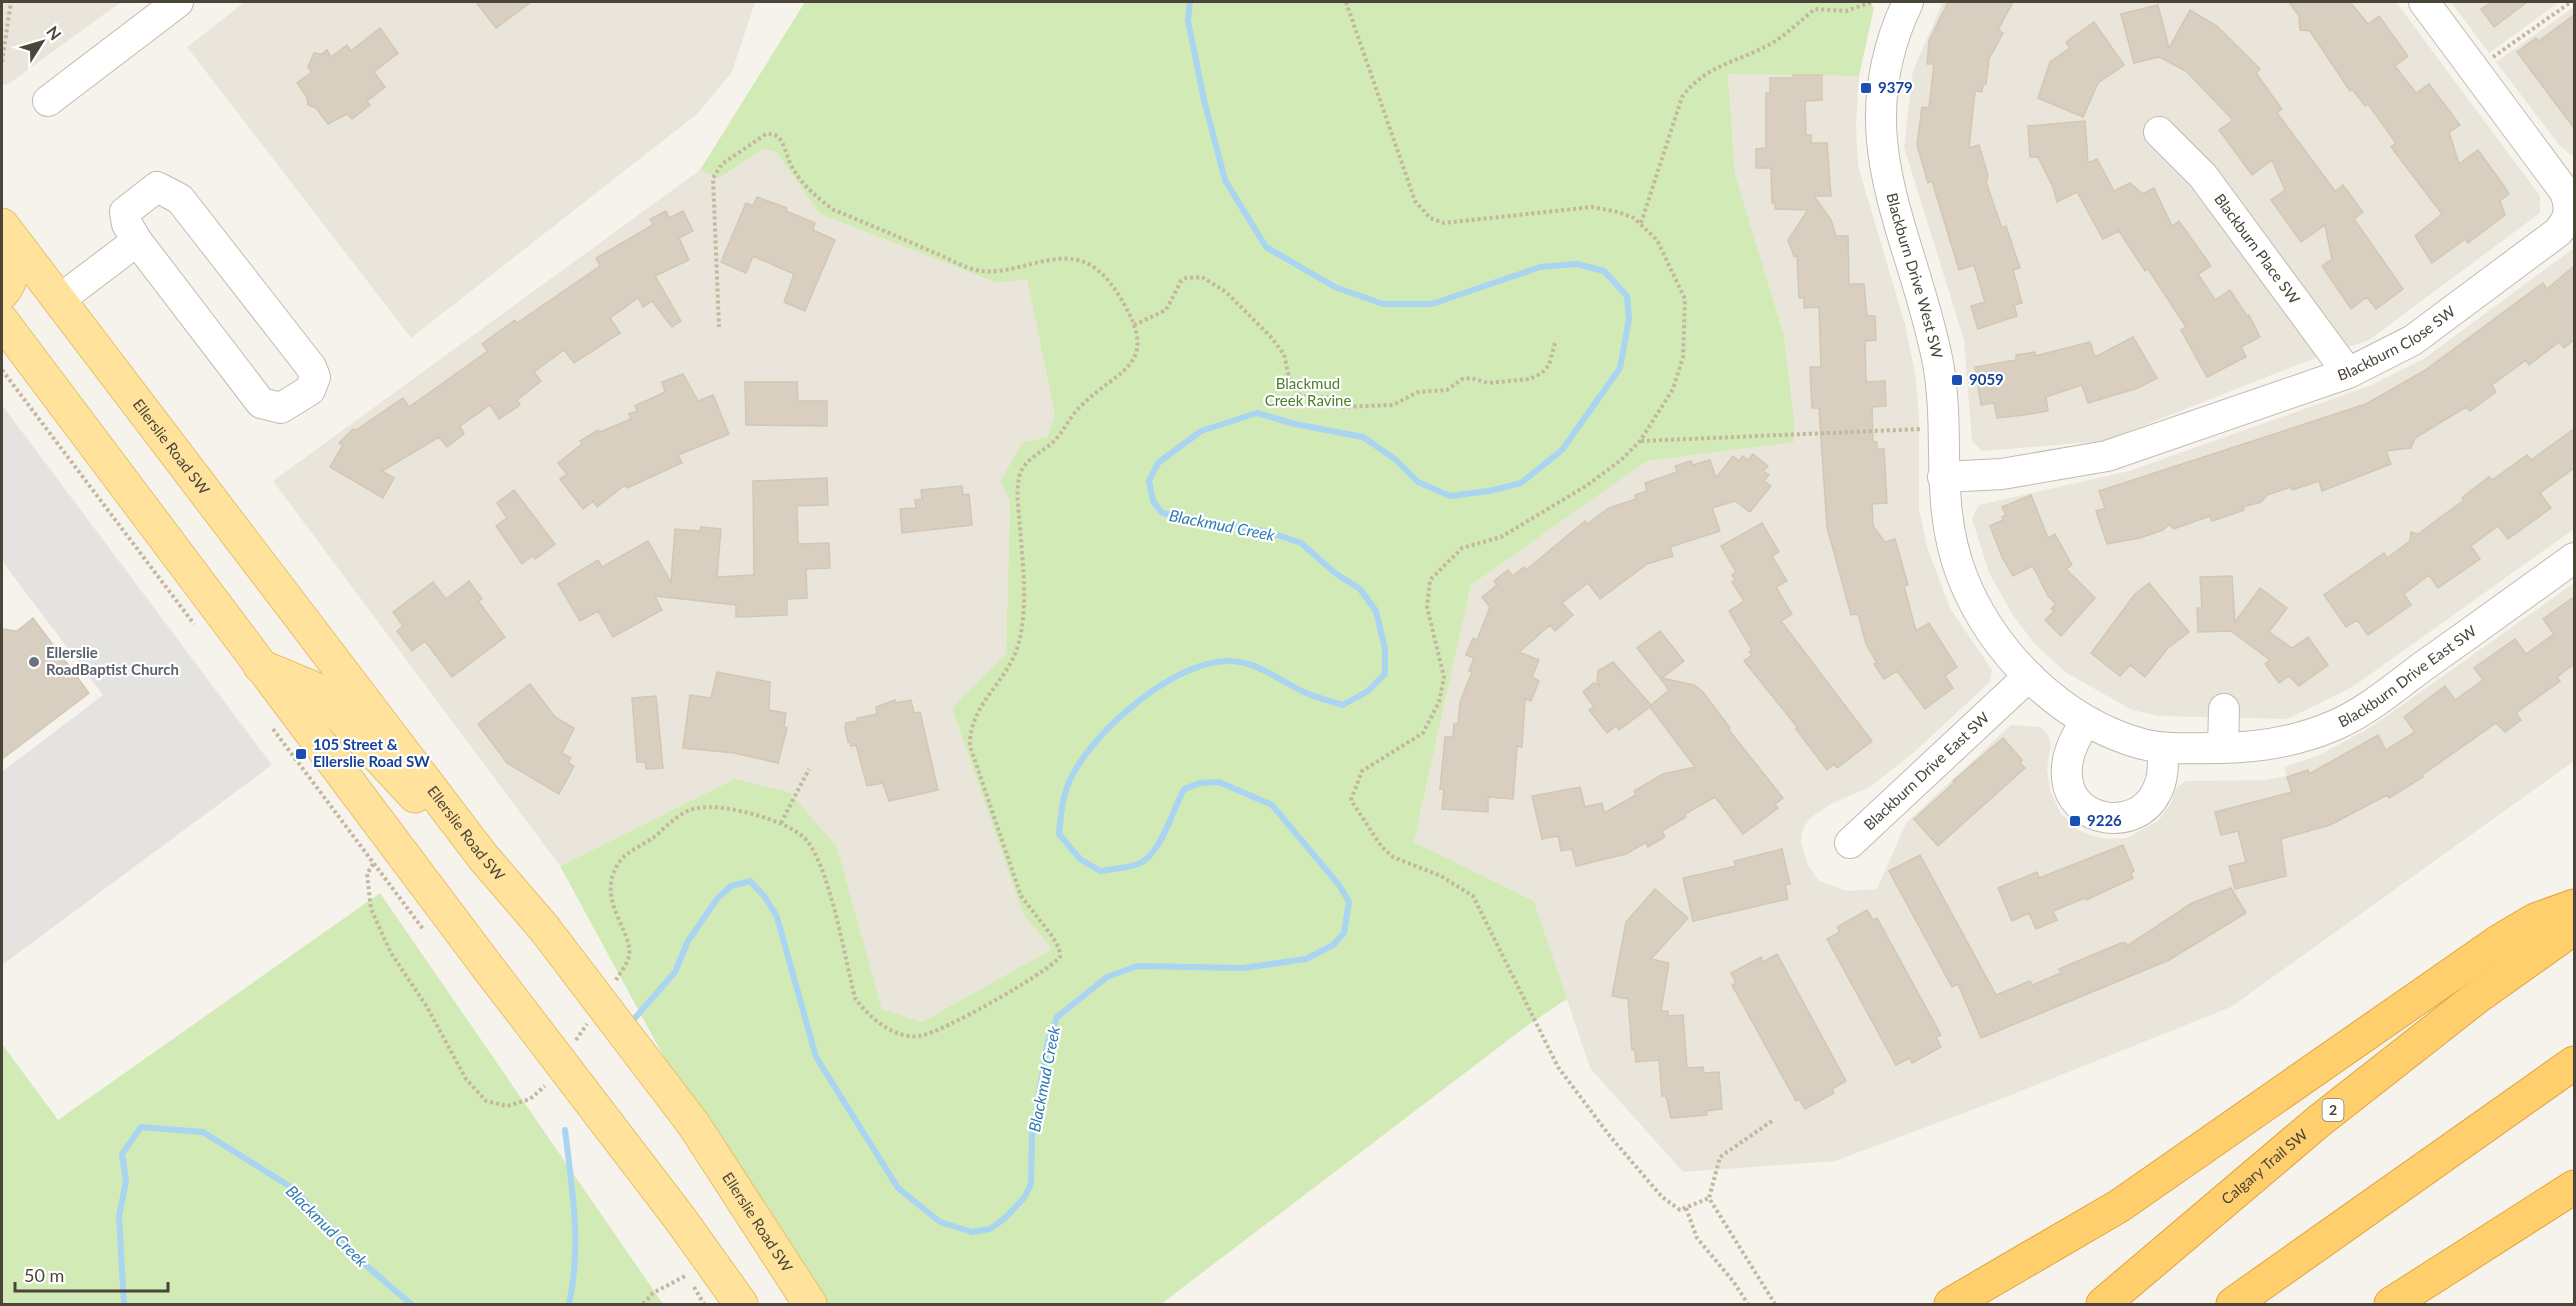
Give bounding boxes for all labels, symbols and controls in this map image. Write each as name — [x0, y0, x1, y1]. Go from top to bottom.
north arrow — [12, 12, 72, 72]
text: N — [43, 22, 66, 43]
place label: 9379 — [1878, 78, 1913, 96]
marker: 9379 — [1859, 81, 1873, 95]
street label: Blackburn Place SW — [2211, 190, 2304, 307]
street label: Blackburn Drive West SW — [1883, 191, 1947, 360]
street label: Blackburn Close SW — [2335, 302, 2459, 384]
place label: 9059 — [1969, 370, 2004, 388]
marker: 9059 — [1950, 373, 1964, 387]
park label: Blackmud Creek Ravine — [1265, 374, 1351, 409]
street label: Ellerslie Road SW — [130, 395, 214, 498]
water label: Blackmud Creek — [1168, 505, 1277, 544]
street label: Blackburn Drive East SW — [2335, 621, 2480, 730]
place label: Ellerslie RoadBaptist Church — [46, 643, 179, 678]
marker: Ellerslie RoadBaptist Church — [27, 655, 41, 669]
street label: Blackburn Drive East SW — [1860, 708, 1993, 833]
place label: 105 Street & Ellerslie Road SW — [313, 735, 430, 770]
marker: 105 Street & Ellerslie Road SW — [294, 747, 308, 761]
street label: Ellerslie Road SW — [424, 782, 509, 884]
place label: 9226 — [2087, 811, 2122, 829]
marker: 9226 — [2068, 814, 2082, 828]
water label: Blackmud Creek — [1024, 1024, 1063, 1133]
road number: 2 — [2322, 1099, 2344, 1121]
street label: Calgary Trail SW — [2217, 1124, 2311, 1208]
street label: Ellerslie Road SW — [719, 1169, 797, 1275]
water label: Blackmud Creek — [283, 1181, 372, 1271]
scale bar — [15, 1255, 168, 1293]
text: 50 m — [24, 1264, 64, 1286]

